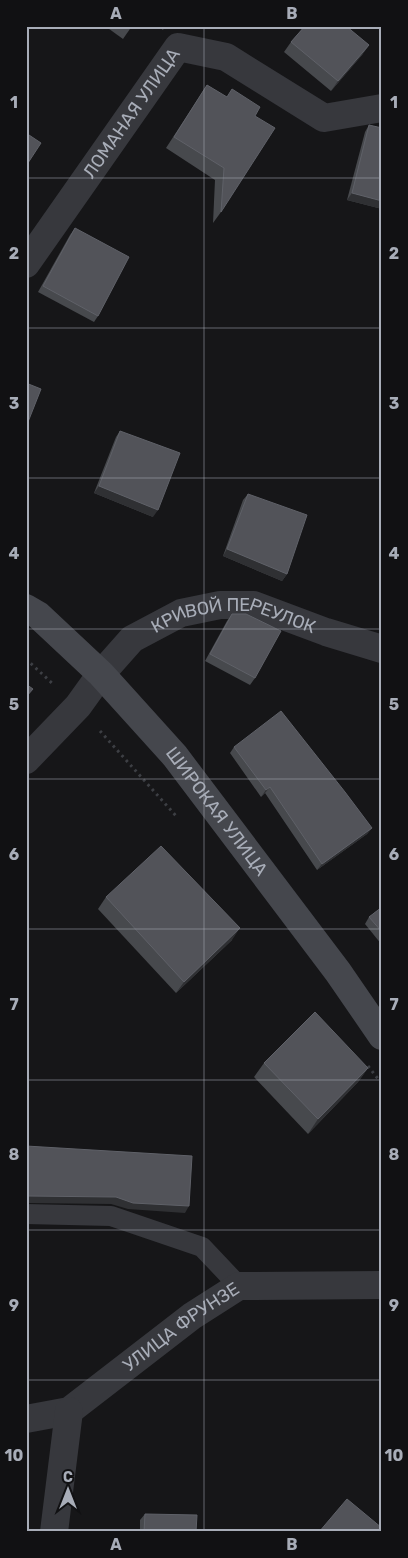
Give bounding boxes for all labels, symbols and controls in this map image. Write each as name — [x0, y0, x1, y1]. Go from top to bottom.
text: A — [110, 4, 122, 23]
text: B — [286, 4, 298, 23]
street label: ЛОМАНАЯ УЛИЦА — [78, 44, 185, 183]
text: 1 — [10, 93, 18, 112]
text: 1 — [390, 93, 398, 112]
text: 2 — [9, 244, 19, 263]
text: 2 — [389, 244, 399, 263]
text: 3 — [9, 394, 19, 413]
text: 3 — [389, 394, 399, 413]
text: 4 — [9, 544, 20, 563]
text: 4 — [389, 544, 400, 563]
text: КРИВОЙ ПЕРЕУЛОК — [147, 593, 319, 638]
street label: КРИВОЙ ПЕРЕУЛОК — [148, 620, 320, 644]
text: 5 — [9, 695, 19, 714]
text: 5 — [389, 695, 399, 714]
street label: ШИРОКАЯ УЛИЦА — [161, 743, 272, 880]
text: 6 — [9, 845, 19, 864]
text: 6 — [389, 845, 399, 864]
text: 7 — [9, 995, 19, 1014]
text: 7 — [389, 995, 399, 1014]
text: 8 — [9, 1145, 20, 1164]
text: 8 — [389, 1145, 400, 1164]
street label: УЛИЦА ФРУНЗЕ — [119, 1278, 243, 1376]
text: 9 — [9, 1296, 19, 1315]
text: 9 — [389, 1296, 399, 1315]
text: 10 — [5, 1446, 24, 1465]
text: 10 — [385, 1446, 404, 1465]
north arrow — [42, 1466, 92, 1516]
text: С — [63, 1469, 73, 1486]
text: A — [110, 1535, 122, 1554]
text: B — [286, 1535, 298, 1554]

